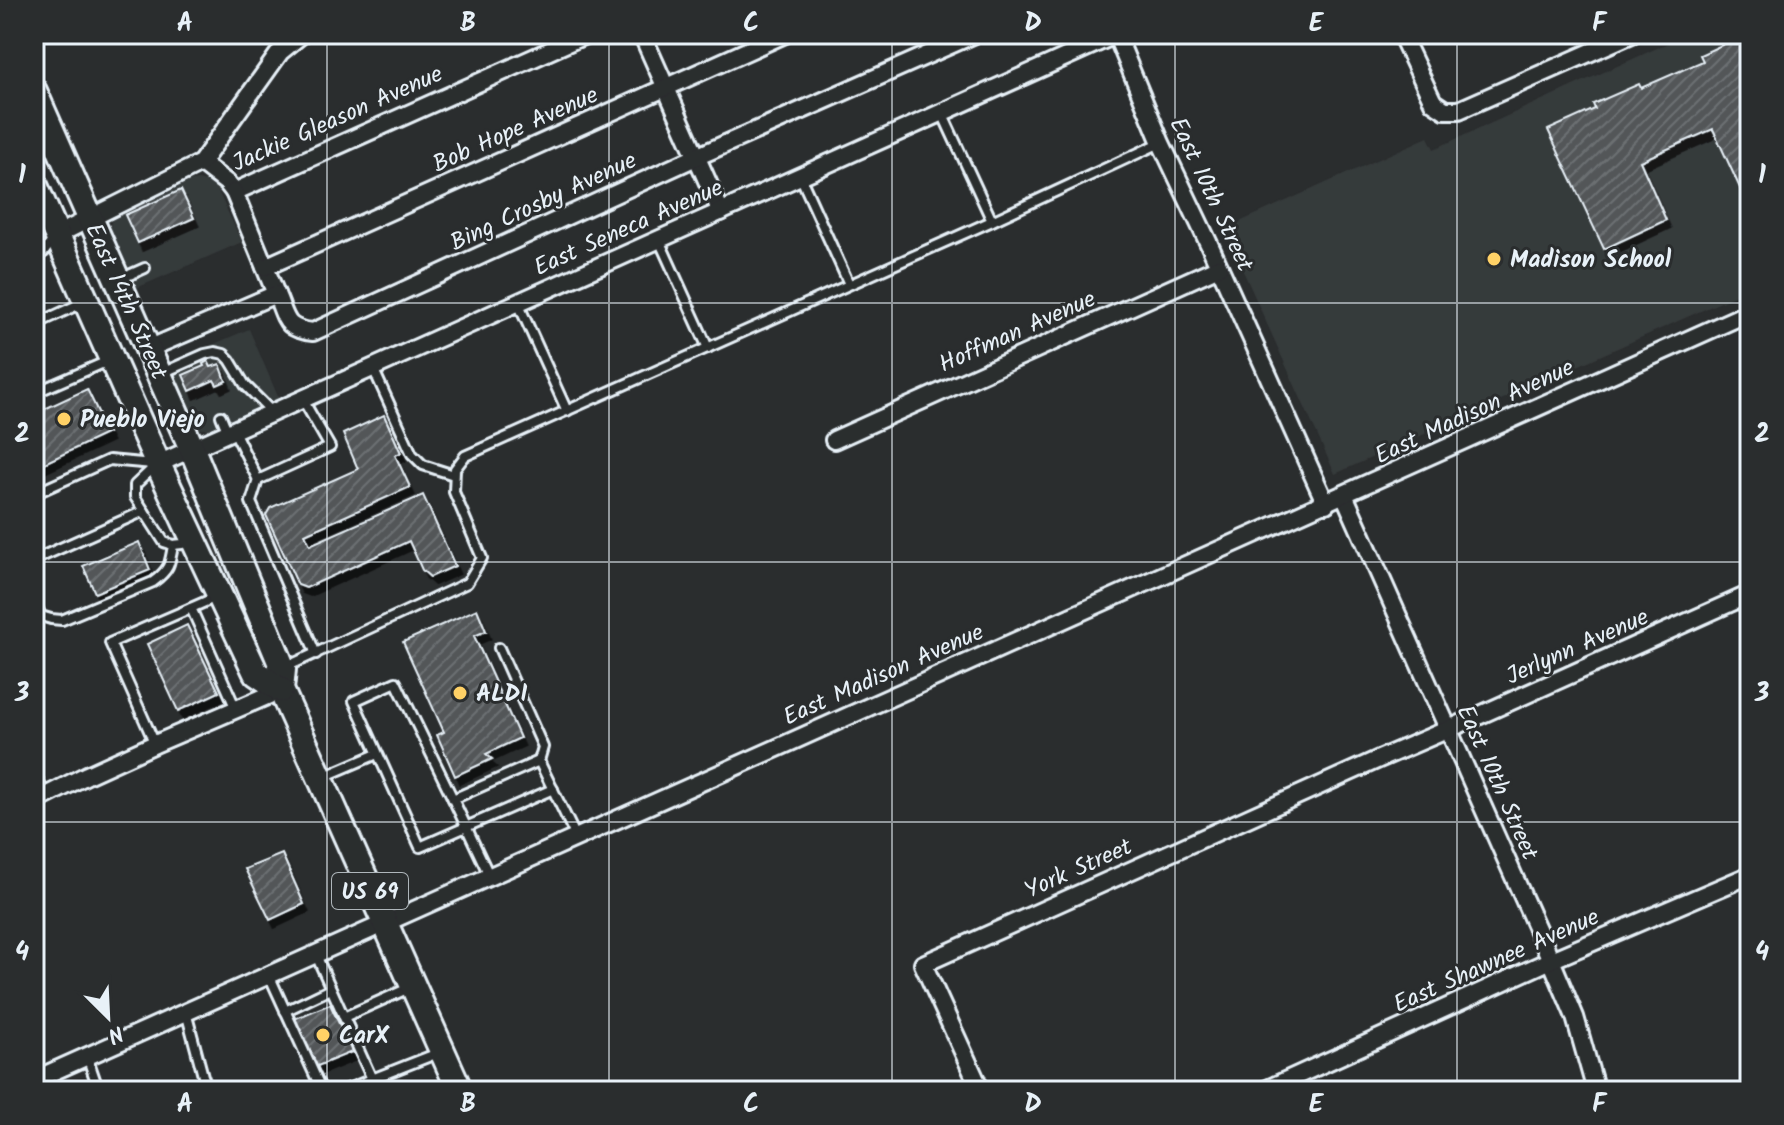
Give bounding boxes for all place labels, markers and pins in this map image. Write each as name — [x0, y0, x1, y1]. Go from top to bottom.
place label: Madison School — [1510, 241, 1672, 280]
marker: Madison School — [1485, 250, 1503, 268]
place label: Pueblo Viejo — [80, 401, 205, 440]
marker: Pueblo Viejo — [55, 410, 73, 428]
place label: ALDI — [476, 675, 528, 714]
marker: ALDI — [451, 684, 469, 702]
place label: CarX — [339, 1017, 390, 1056]
marker: CarX — [314, 1026, 332, 1044]

